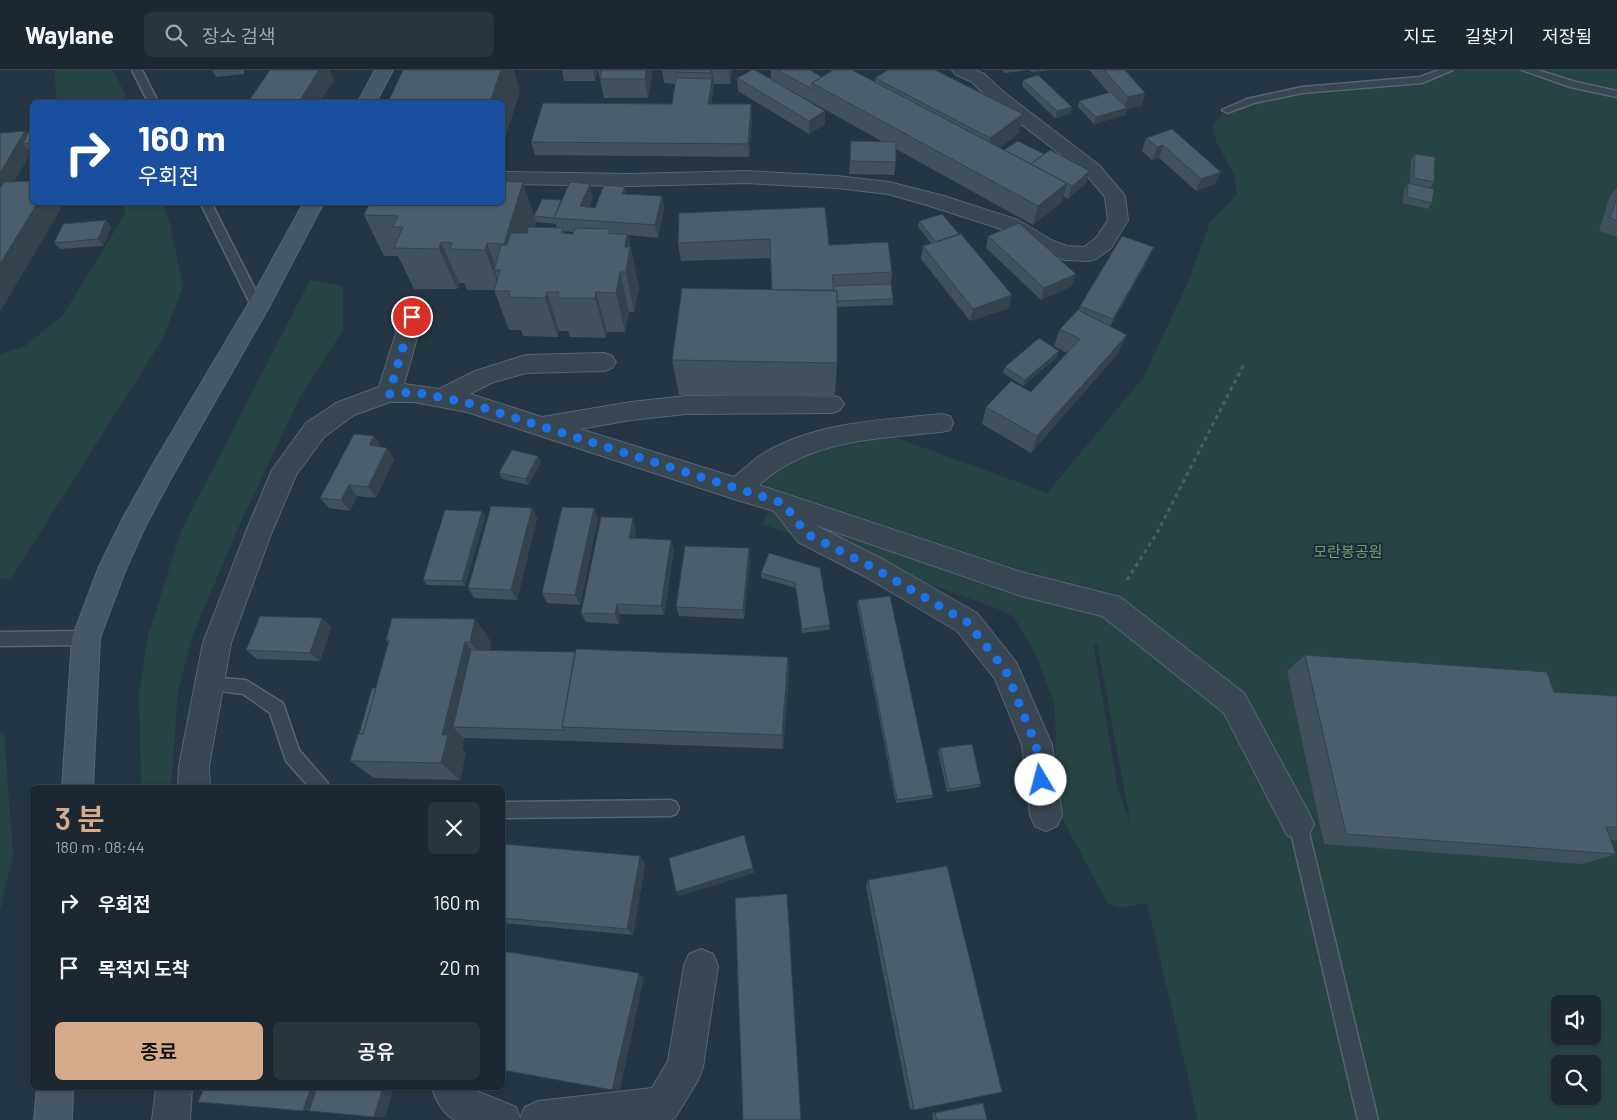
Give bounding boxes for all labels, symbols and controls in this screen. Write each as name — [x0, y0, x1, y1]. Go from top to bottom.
search box — [144, 12, 494, 57]
text: Waylane — [25, 20, 114, 49]
icon: search — [162, 21, 190, 49]
text: 장소 검색 — [202, 24, 276, 47]
text: 지도 — [1404, 25, 1437, 47]
text: 길찾기 — [1465, 25, 1514, 47]
text: 저장됨 — [1542, 25, 1592, 47]
text: 160 m — [138, 116, 225, 158]
icon: right — [55, 120, 120, 185]
text: 우회전 — [138, 162, 199, 188]
pin — [391, 296, 433, 338]
icon: arrive — [398, 303, 426, 331]
park label: 모란봉공원 — [1313, 542, 1383, 560]
position arrow — [1014, 753, 1066, 805]
text: 3 분 — [55, 800, 105, 836]
button: close — [428, 802, 480, 854]
text: 180 m · 08:44 — [55, 837, 145, 856]
icon: right — [55, 889, 83, 917]
text: 160 m — [433, 891, 480, 914]
text: 우회전 — [98, 892, 150, 915]
icon: arrive — [55, 954, 83, 982]
text: 20 m — [440, 956, 480, 979]
text: 목적지 도착 — [98, 957, 189, 980]
map controls — [1551, 995, 1601, 1105]
button: sound — [1551, 995, 1601, 1045]
button: 종료 — [55, 1022, 263, 1080]
button: 공유 — [273, 1022, 480, 1080]
button: search — [1551, 1055, 1601, 1105]

